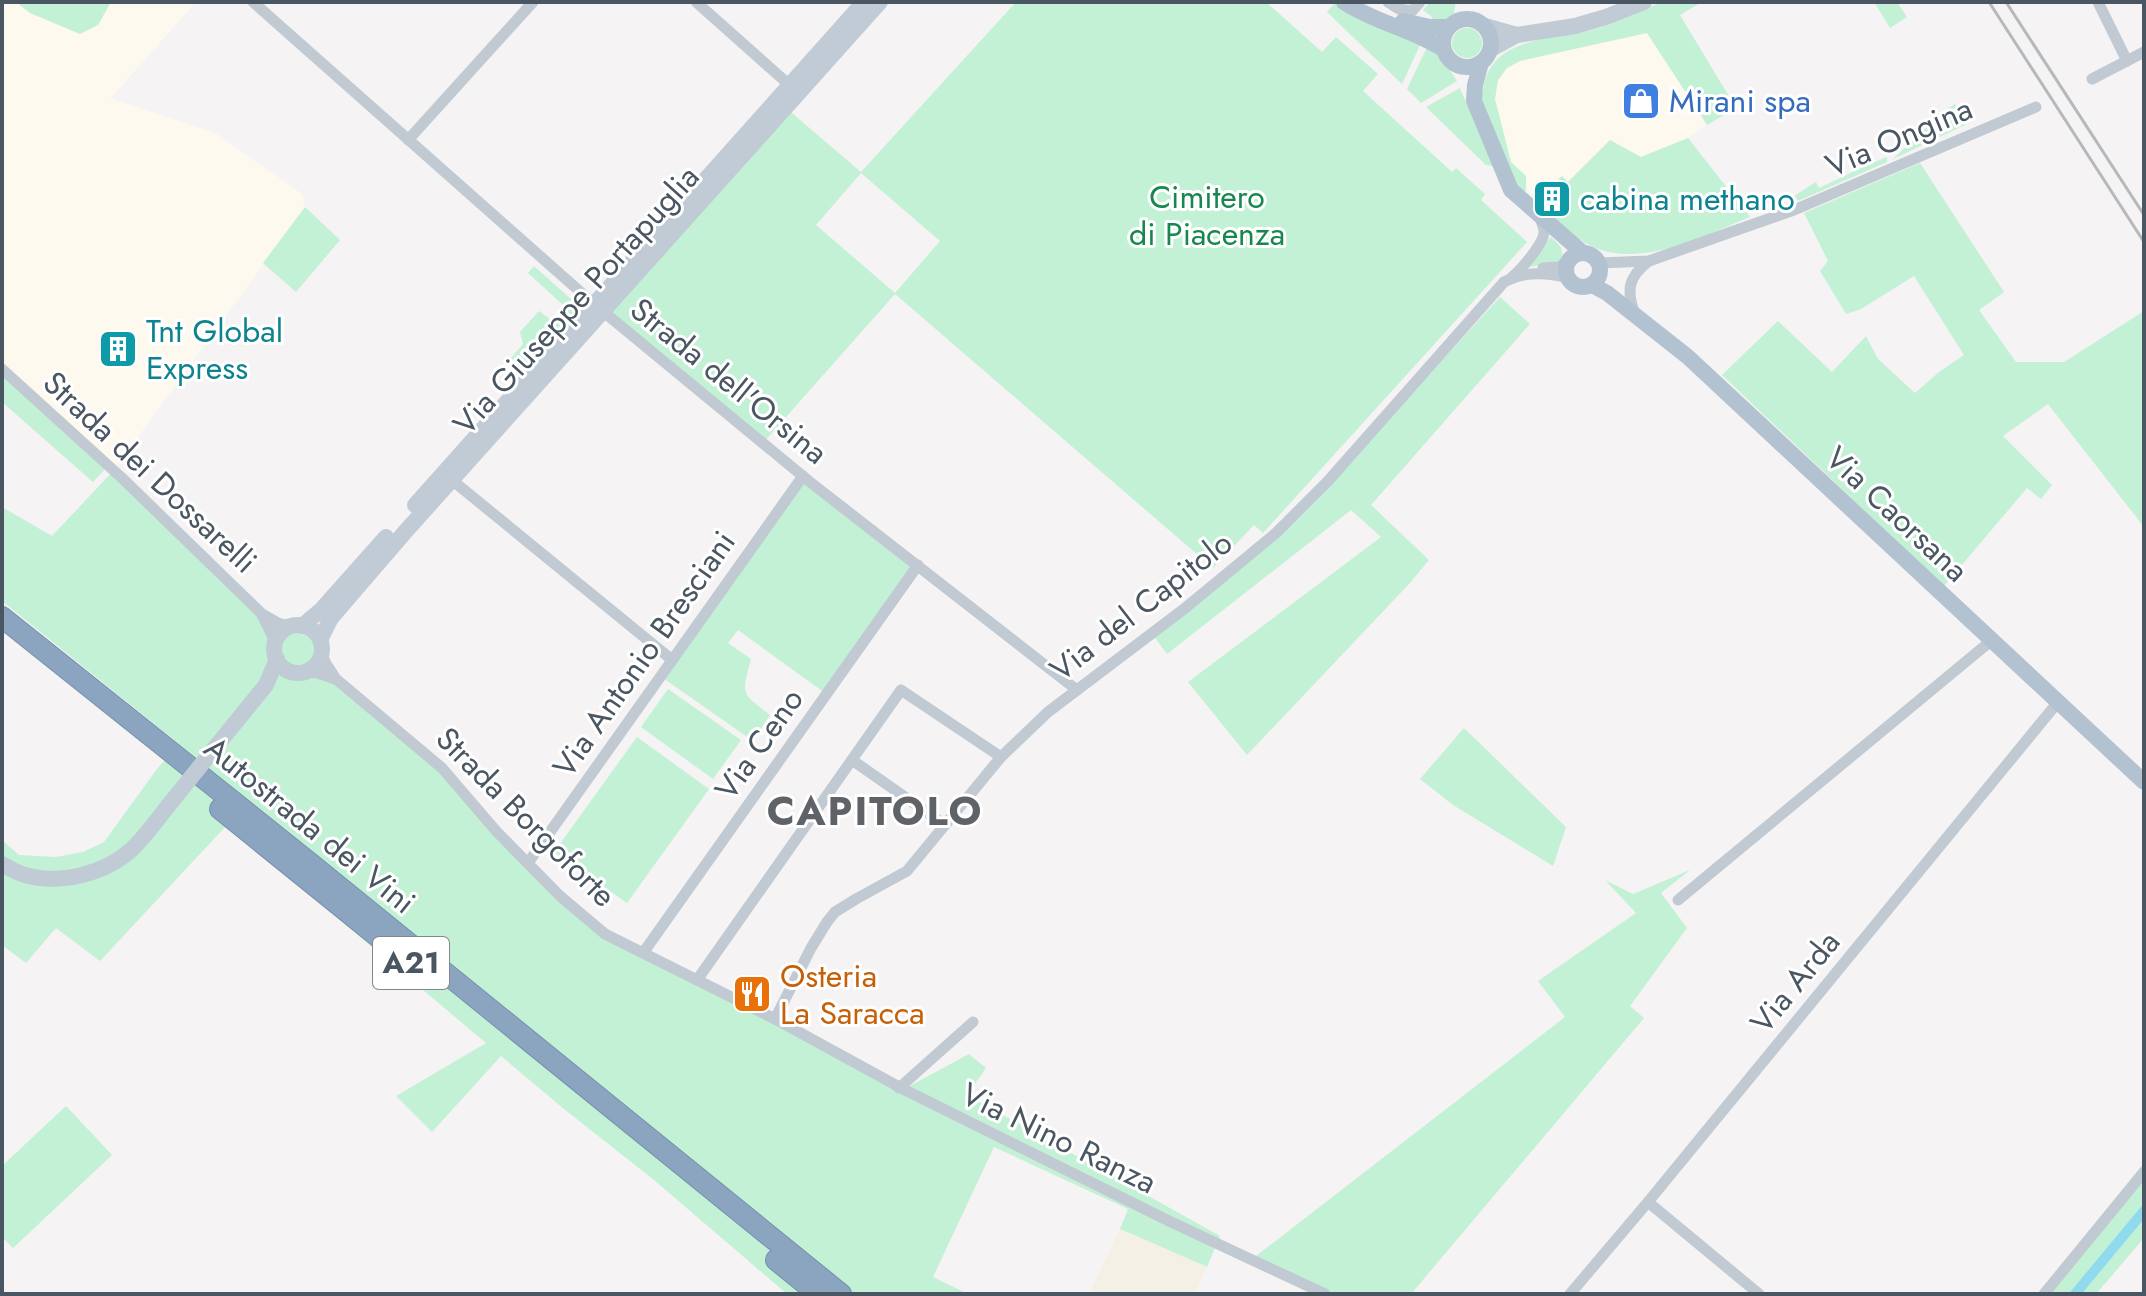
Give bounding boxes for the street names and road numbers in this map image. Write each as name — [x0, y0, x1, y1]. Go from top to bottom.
street label: Via Ongina — [1819, 85, 1979, 189]
street label: Via Giuseppe Portapuglia — [442, 155, 710, 445]
street label: Strada dell'Orsina — [620, 287, 838, 475]
street label: Strada dei Dossarelli — [33, 360, 267, 584]
street label: Via Caorsana — [1815, 436, 1979, 592]
street label: Via del Capitolo — [1040, 520, 1242, 692]
street label: Via Antonio Bresciani — [542, 521, 746, 787]
street label: Via Ceno — [704, 679, 814, 809]
street label: Strada Borgoforte — [426, 717, 626, 917]
street label: Autostrada dei Vini — [195, 725, 425, 925]
street label: Via Arda — [1739, 921, 1851, 1043]
road number: A21 — [373, 937, 449, 989]
street label: Via Nino Ranza — [954, 1071, 1164, 1205]

